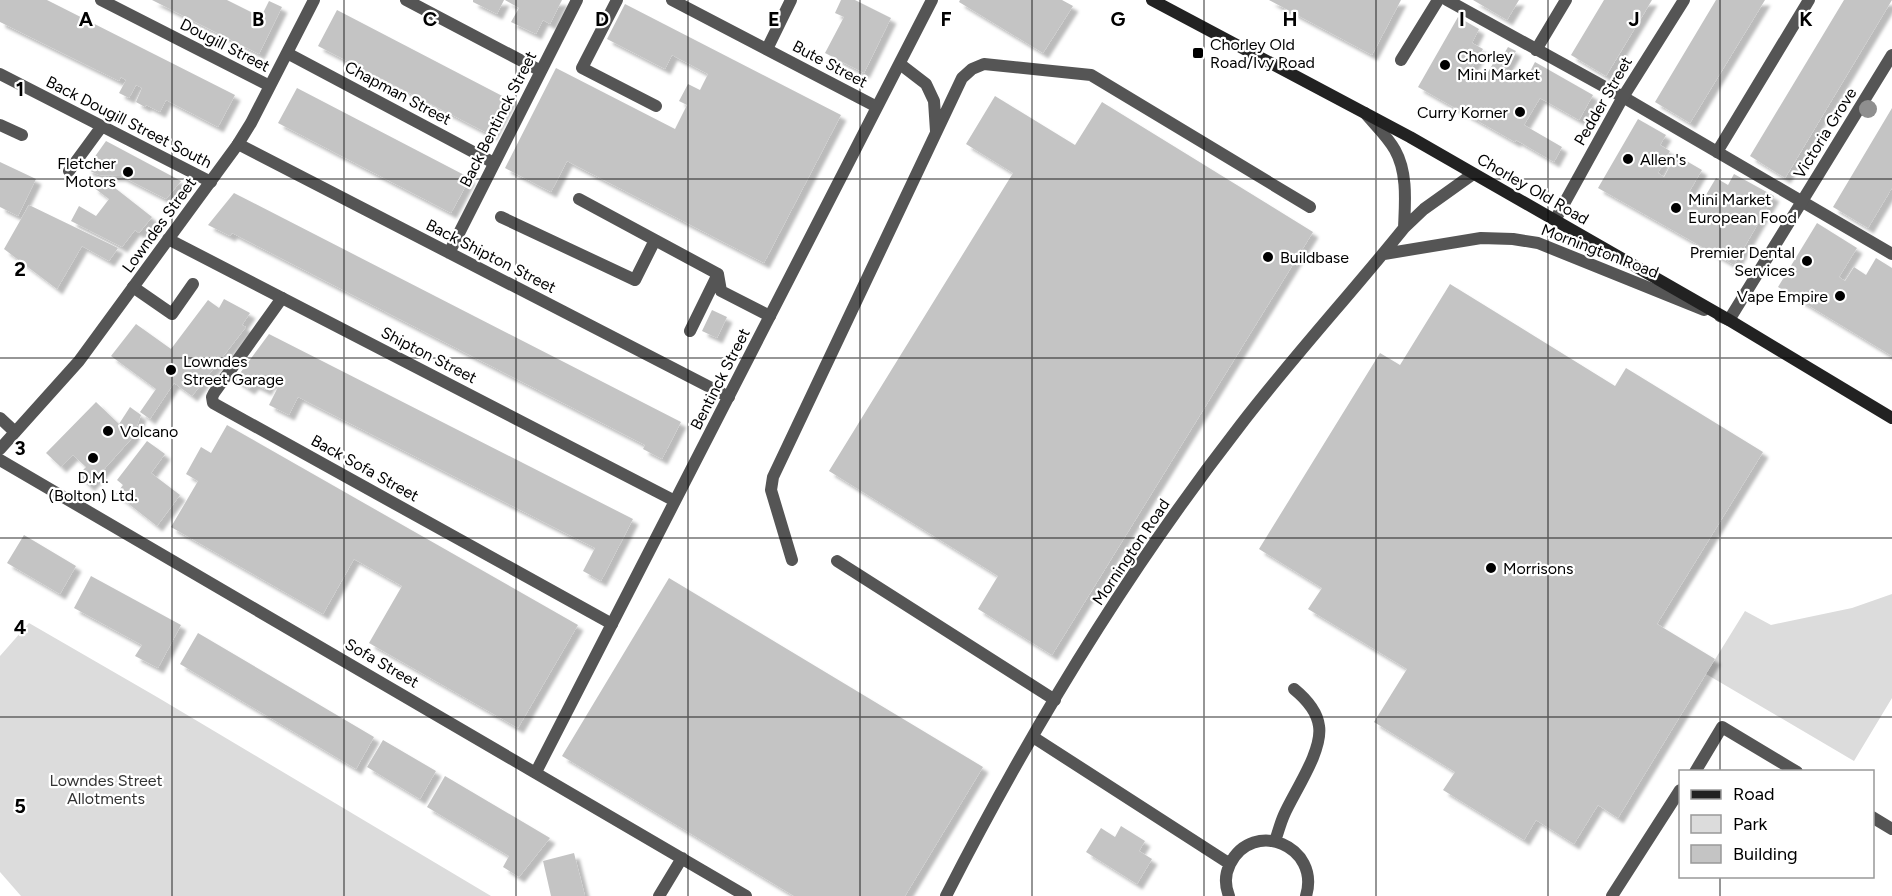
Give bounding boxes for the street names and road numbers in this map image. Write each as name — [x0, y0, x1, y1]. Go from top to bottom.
street label: Dougill Street — [177, 14, 273, 76]
street label: Bute Street — [789, 36, 871, 92]
street label: Back Bentinck Street — [456, 48, 540, 190]
street label: Pedder Street — [1570, 53, 1636, 149]
street label: Chapman Street — [342, 57, 454, 129]
street label: Back Dougill Street South — [43, 72, 215, 172]
street label: Victoria Grove — [1790, 84, 1861, 182]
street label: Chorley Old Road — [1474, 149, 1592, 229]
street label: Lowndes Street — [118, 174, 200, 276]
street label: Back Shipton Street — [423, 215, 559, 297]
street label: Mornington Road — [1539, 220, 1661, 282]
street label: Shipton Street — [378, 323, 480, 387]
street label: Bentinck Street — [686, 325, 754, 433]
street label: Back Sofa Street — [308, 431, 422, 505]
street label: Mornington Road — [1088, 495, 1174, 609]
street label: Sofa Street — [342, 634, 422, 692]

